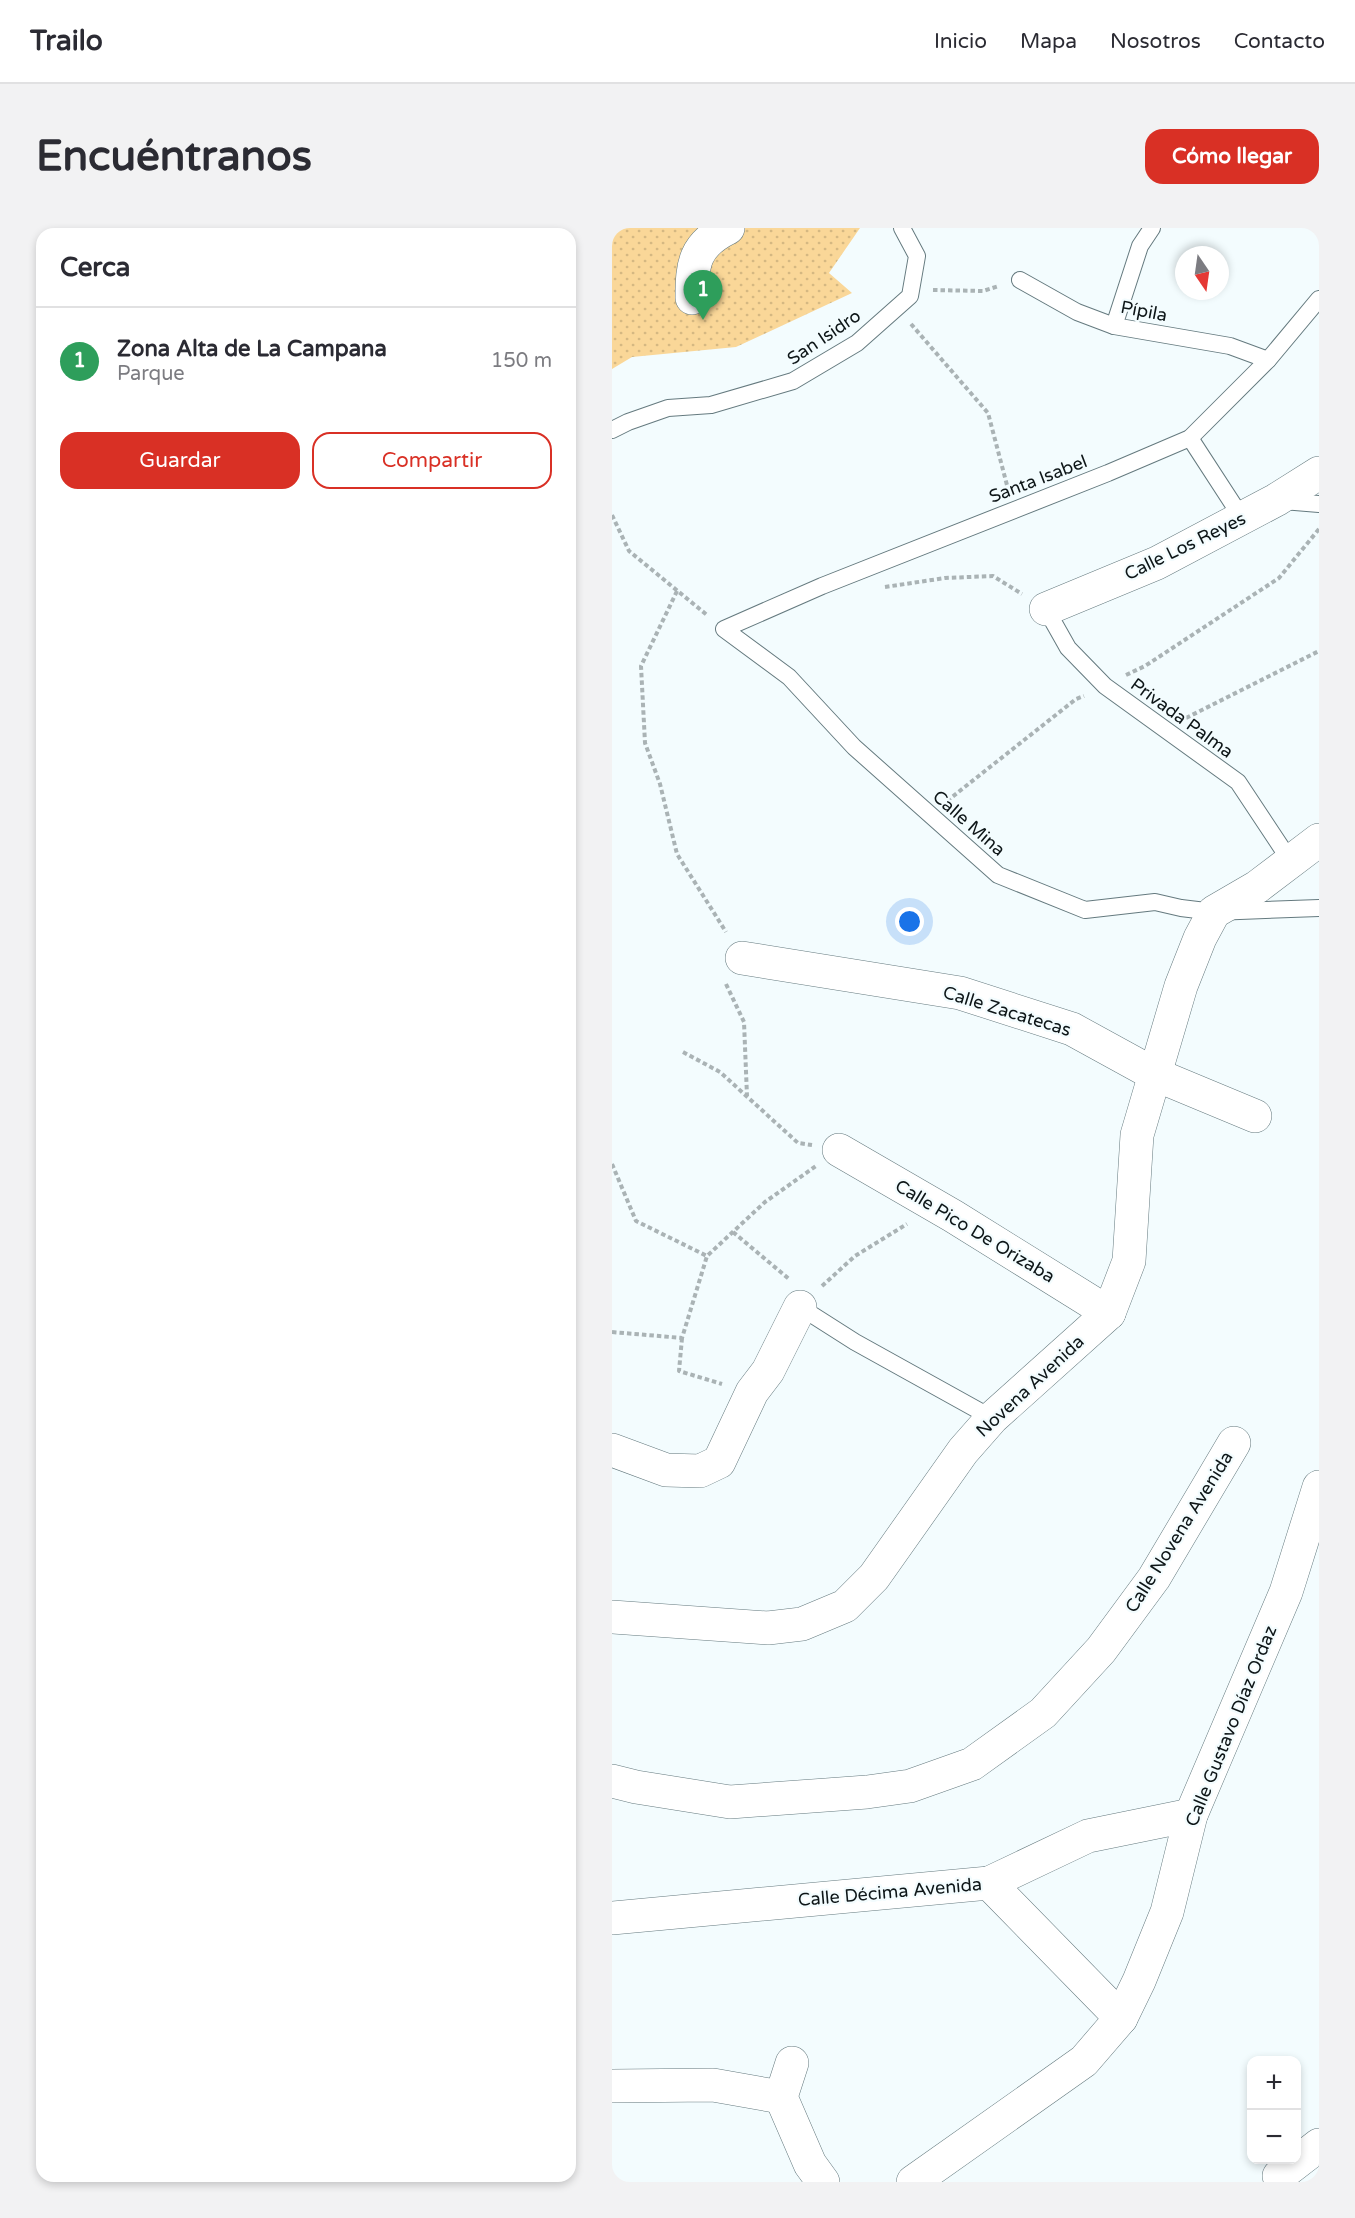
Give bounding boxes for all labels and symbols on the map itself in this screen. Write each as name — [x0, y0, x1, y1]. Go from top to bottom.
north arrow — [1175, 246, 1229, 300]
pin: 1 — [684, 270, 722, 320]
street label: Pípila — [1119, 296, 1169, 326]
street label: San Isidro — [783, 304, 865, 370]
street label: Santa Isabel — [986, 450, 1090, 508]
street label: Calle Los Reyes — [1121, 507, 1249, 585]
street label: Privada Palma — [1126, 673, 1238, 763]
street label: Calle Mina — [928, 785, 1010, 861]
your location — [895, 907, 924, 936]
street label: Calle Zacatecas — [940, 981, 1074, 1041]
street label: Calle Pico De Orizaba — [891, 1175, 1059, 1287]
street label: Novena Avenida — [971, 1330, 1089, 1442]
street label: Calle Novena Avenida — [1120, 1447, 1238, 1617]
street label: Calle Gustavo Díaz Ordaz — [1181, 1622, 1281, 1830]
street label: Calle Décima Avenida — [797, 1873, 983, 1911]

